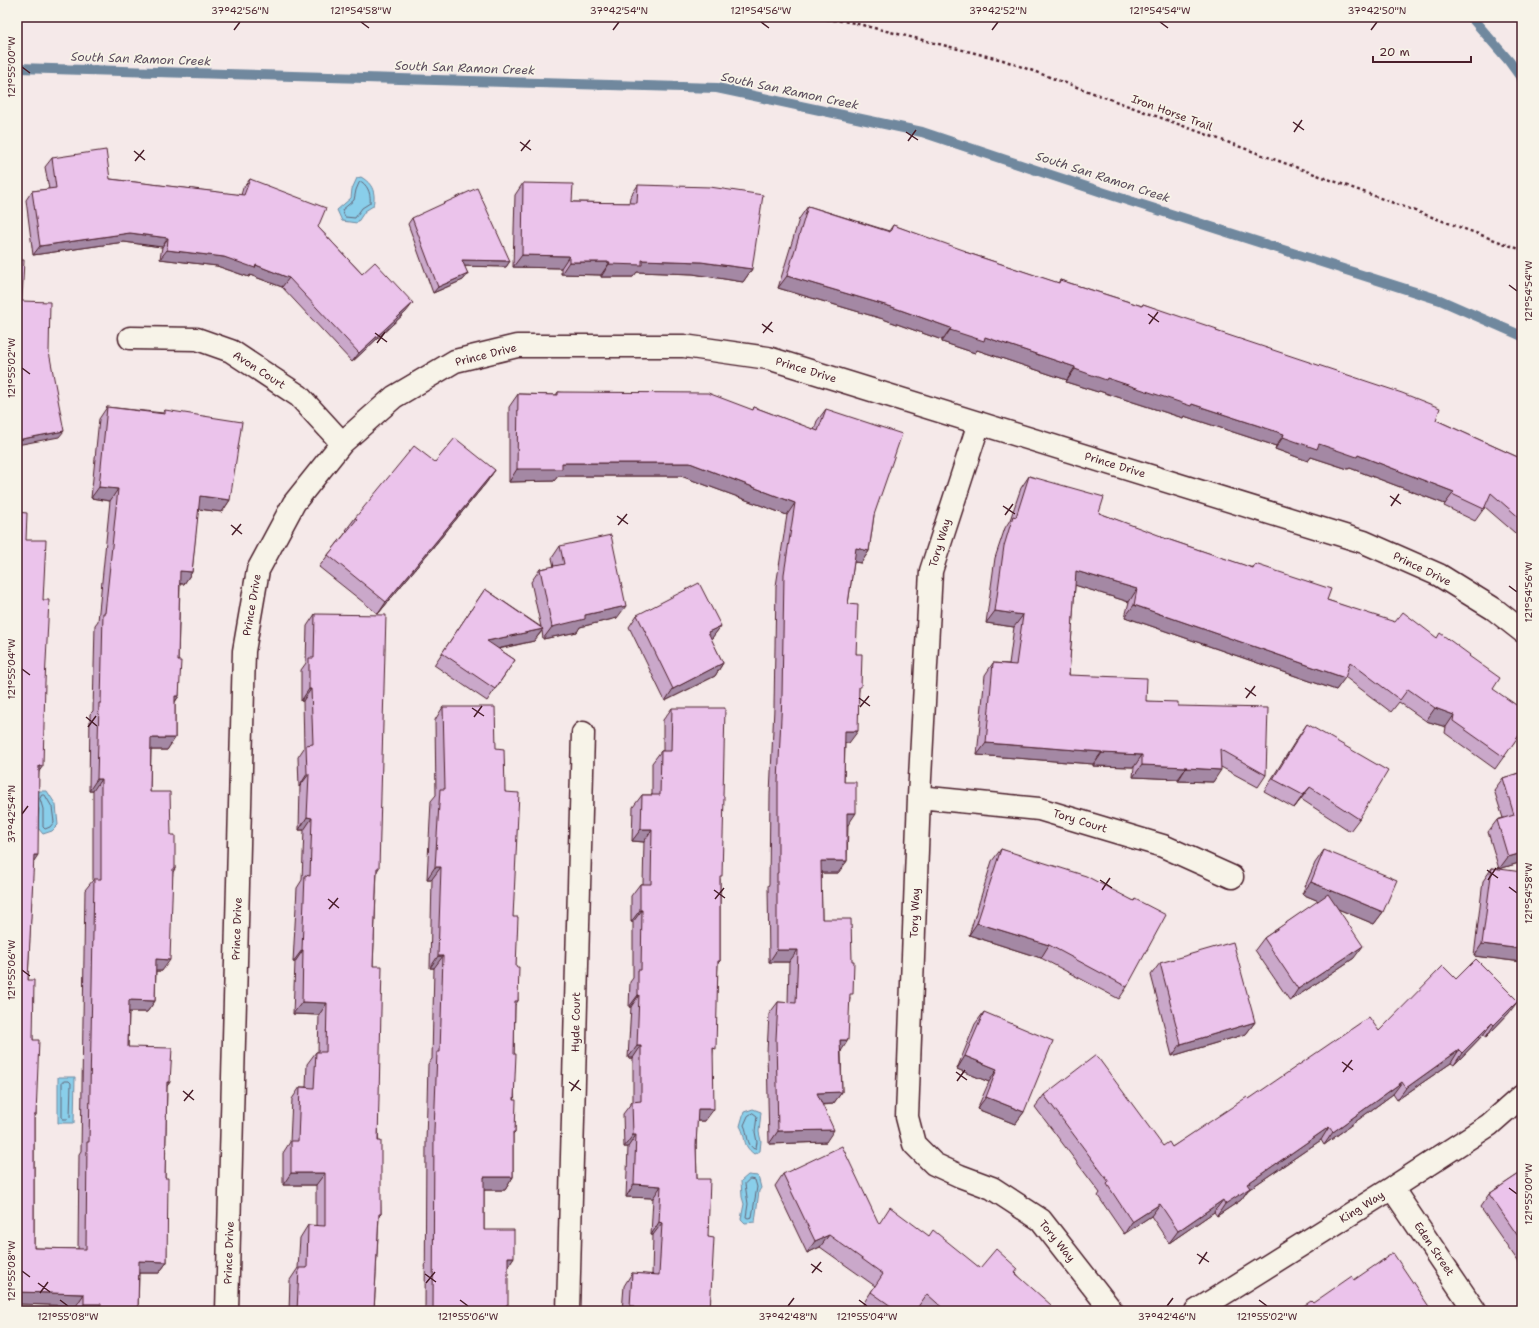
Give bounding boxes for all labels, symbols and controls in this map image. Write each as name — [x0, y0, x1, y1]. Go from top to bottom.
text: 37°42'56"N — [211, 4, 269, 17]
text: 121°54'58"W — [330, 4, 392, 17]
text: 37°42'54"N — [590, 4, 648, 17]
text: 121°54'56"W — [731, 4, 792, 17]
text: 37°42'52"N — [969, 4, 1027, 17]
text: 121°54'54"W — [1129, 4, 1191, 17]
text: 37°42'50"N — [1348, 4, 1406, 17]
text: 121°55'00"W — [5, 36, 18, 98]
scale bar — [1373, 38, 1471, 64]
text: 20 m — [1379, 44, 1410, 60]
water label: South San Ramon Creek — [71, 49, 211, 69]
water label: South San Ramon Creek — [395, 58, 535, 78]
water label: South San Ramon Creek — [720, 69, 860, 113]
street label: Iron Horse Trail — [1129, 91, 1215, 135]
water label: South San Ramon Creek — [1034, 148, 1172, 206]
text: 121°54'54"W — [1522, 260, 1535, 322]
text: 121°55'02"W — [5, 337, 18, 398]
street label: Prince Drive — [454, 340, 518, 370]
street label: Avon Court — [230, 347, 288, 393]
street label: Prince Drive — [774, 354, 838, 386]
street label: Prince Drive — [1083, 449, 1147, 481]
street label: Tory Way — [926, 517, 954, 569]
street label: Prince Drive — [1390, 548, 1454, 590]
text: 121°54'56"W — [1522, 561, 1535, 622]
street label: Prince Drive — [239, 573, 265, 637]
text: 121°55'04"W — [5, 638, 18, 700]
text: 37°42'54"N — [5, 785, 18, 843]
street label: Tory Court — [1051, 806, 1109, 836]
text: 121°54'58"W — [1522, 862, 1535, 924]
street label: Tory Way — [907, 888, 923, 938]
street label: Prince Drive — [228, 897, 246, 961]
text: 121°55'06"W — [5, 939, 18, 1000]
street label: Hyde Court — [568, 992, 584, 1052]
text: 121°55'00"W — [1522, 1163, 1535, 1225]
street label: King Way — [1337, 1187, 1387, 1227]
street label: Tory Way — [1035, 1217, 1079, 1265]
street label: Eden Street — [1410, 1219, 1458, 1279]
street label: Prince Drive — [220, 1221, 238, 1285]
text: 121°55'08"W — [5, 1240, 18, 1302]
text: 121°55'08"W — [37, 1310, 99, 1323]
text: 121°55'06"W — [438, 1310, 499, 1323]
text: 37°42'48"N — [759, 1310, 817, 1323]
text: 121°55'04"W — [837, 1310, 898, 1323]
text: 37°42'46"N — [1138, 1310, 1196, 1323]
text: 121°55'02"W — [1237, 1310, 1298, 1323]

